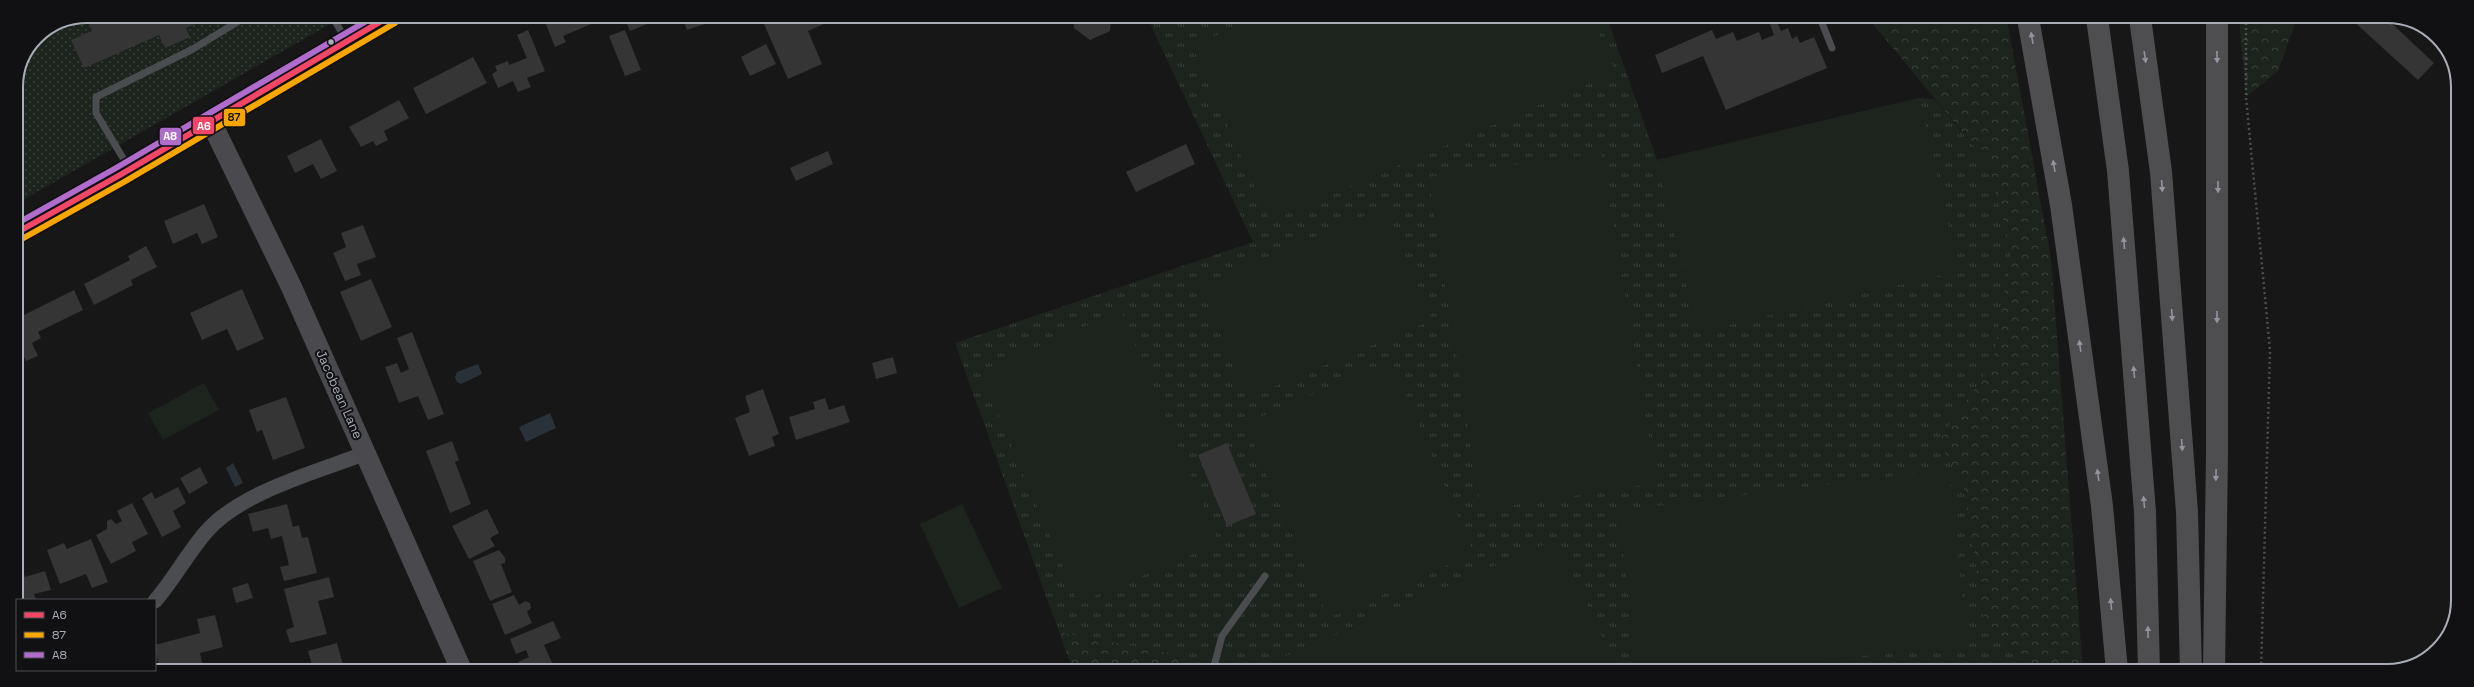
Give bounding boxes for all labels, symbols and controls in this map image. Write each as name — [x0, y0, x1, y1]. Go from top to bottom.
one-way arrow — [2029, 32, 2035, 44]
unlabelled marker — [326, 37, 336, 47]
one-way arrow — [2142, 51, 2148, 63]
one-way arrow — [2214, 51, 2220, 64]
line badge: 87 — [223, 108, 246, 127]
text: 87 — [228, 110, 240, 124]
line badge: A6 — [192, 116, 215, 135]
text: A6 — [197, 119, 211, 133]
line badge: A8 — [159, 127, 182, 146]
text: A8 — [163, 129, 177, 143]
one-way arrow — [2051, 160, 2057, 173]
one-way arrow — [2158, 180, 2165, 192]
one-way arrow — [2215, 181, 2221, 194]
one-way arrow — [2120, 237, 2127, 249]
one-way arrow — [2168, 309, 2175, 321]
one-way arrow — [2214, 311, 2220, 324]
one-way arrow — [2077, 340, 2083, 352]
street label: Jacobean Lane — [312, 347, 367, 441]
one-way arrow — [2131, 366, 2138, 378]
one-way arrow — [2179, 439, 2185, 451]
one-way arrow — [2095, 469, 2101, 481]
one-way arrow — [2213, 469, 2219, 482]
one-way arrow — [2141, 496, 2148, 508]
one-way arrow — [2107, 598, 2114, 610]
legend — [16, 599, 156, 671]
text: A6 — [52, 607, 67, 623]
one-way arrow — [2145, 625, 2151, 638]
text: 87 — [52, 627, 66, 643]
text: A8 — [52, 647, 67, 663]

